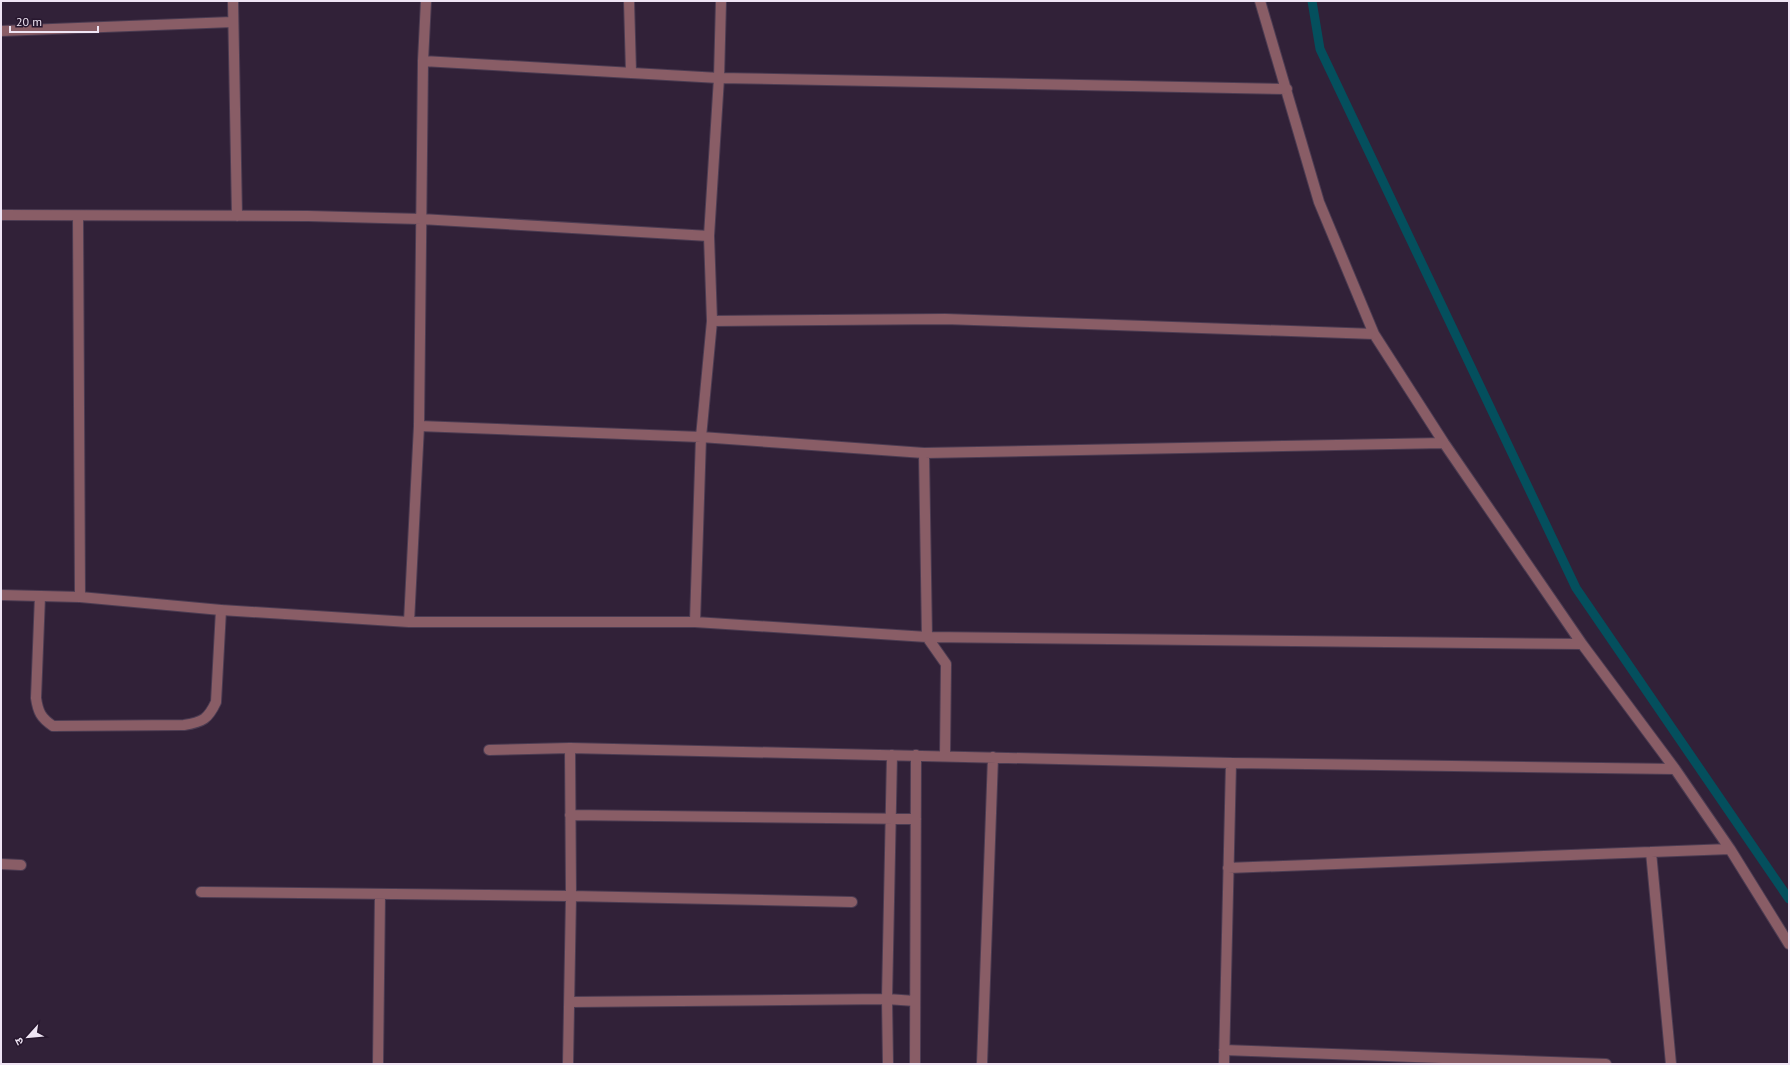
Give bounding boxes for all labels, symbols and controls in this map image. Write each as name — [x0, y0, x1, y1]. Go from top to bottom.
scale bar — [10, 8, 98, 34]
text: 20 m — [16, 14, 42, 29]
north arrow — [8, 1017, 48, 1057]
text: उ — [11, 1035, 27, 1048]

